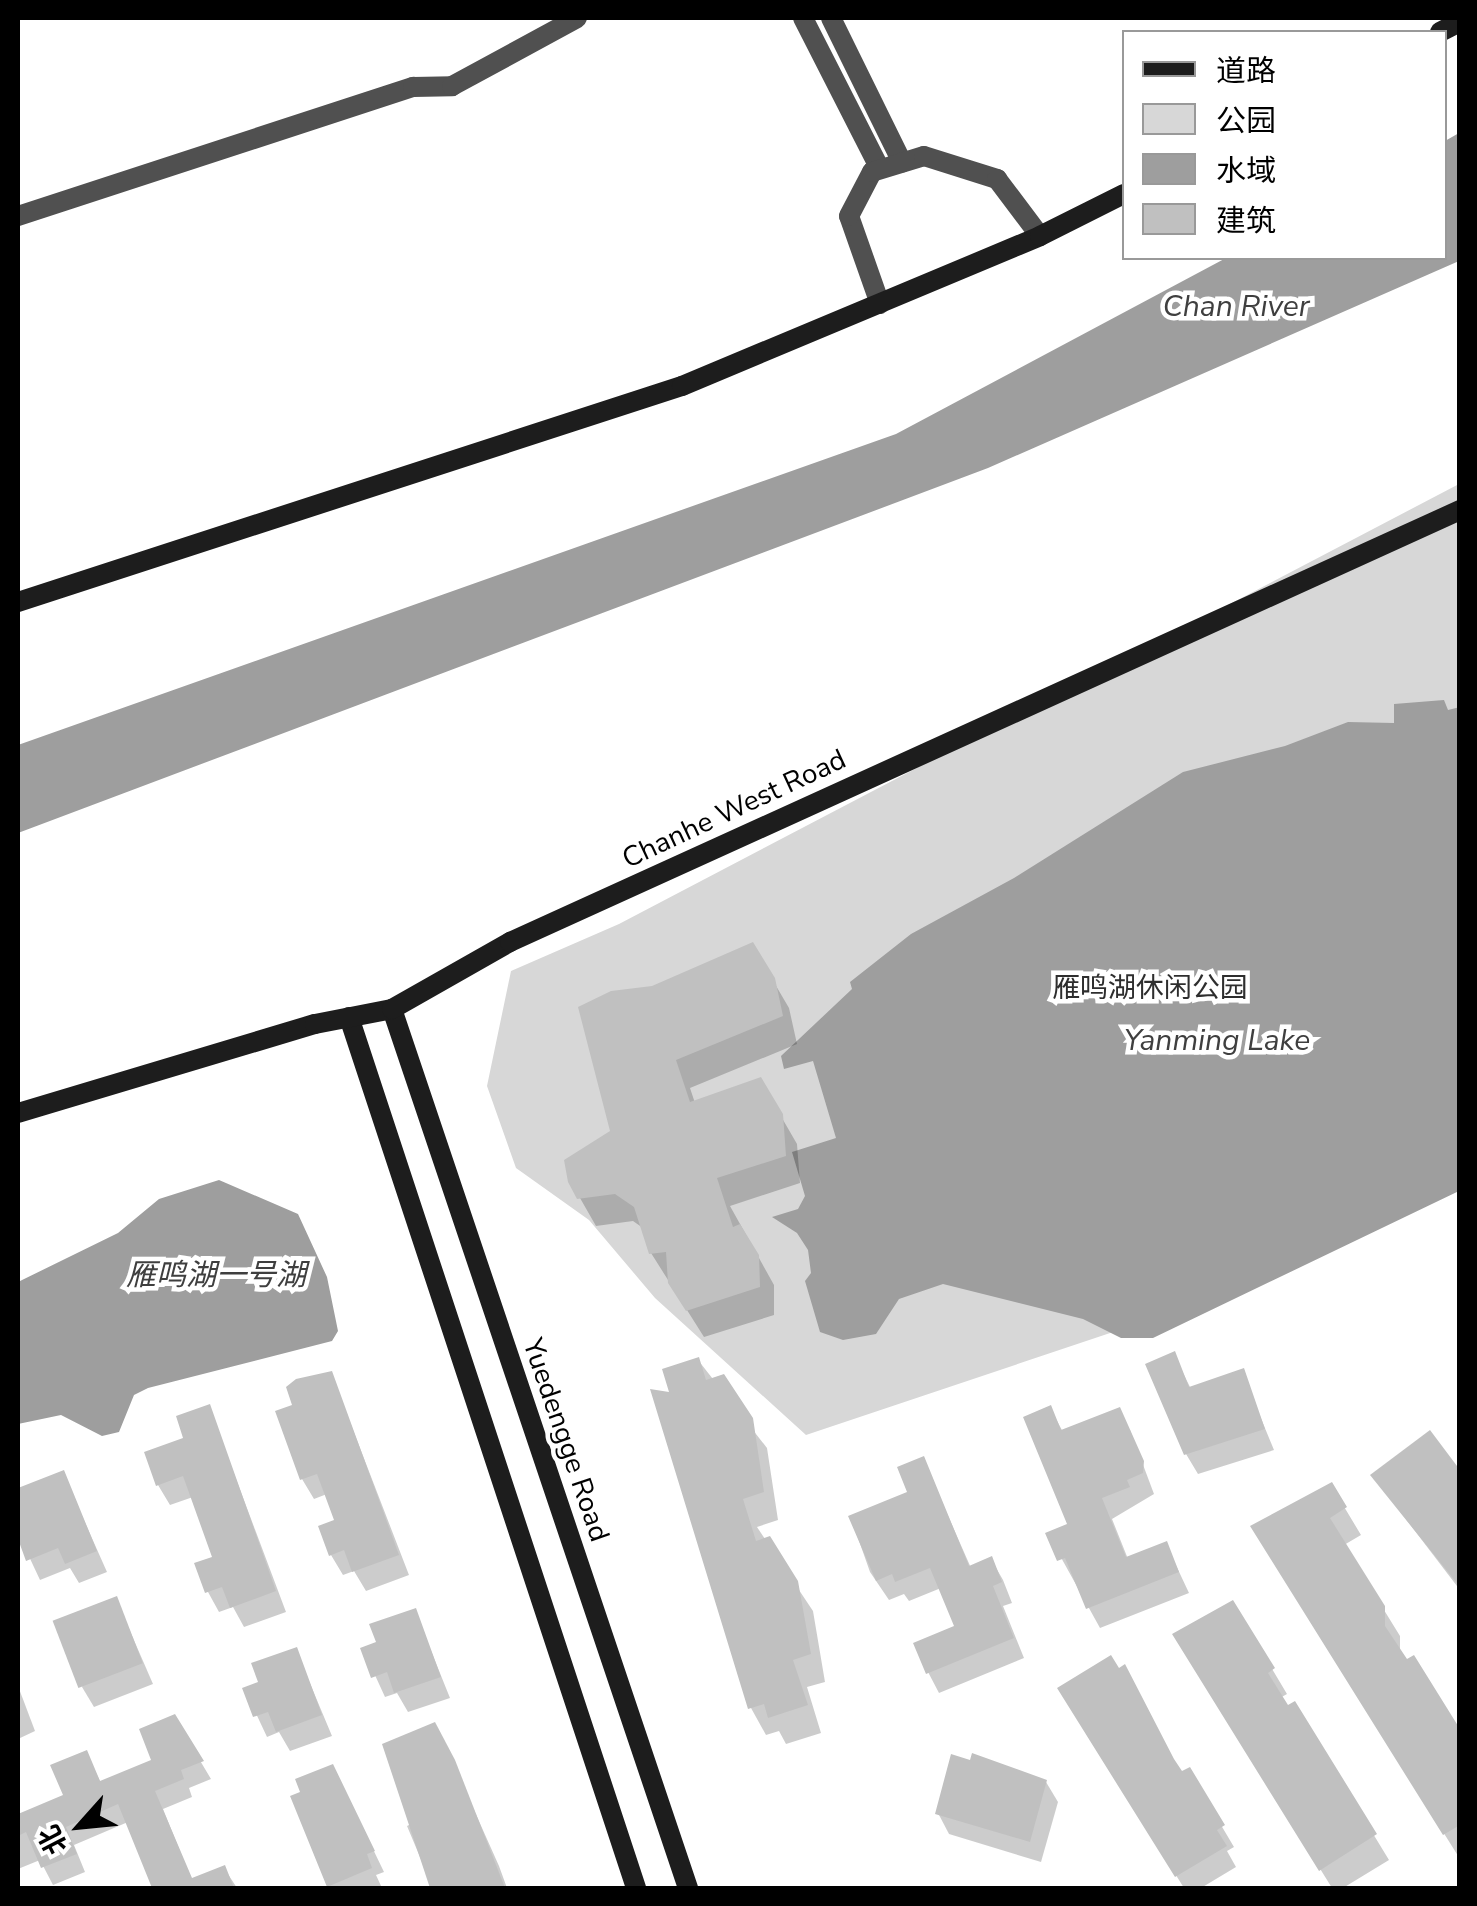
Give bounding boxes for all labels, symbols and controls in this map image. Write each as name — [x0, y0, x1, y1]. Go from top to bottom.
legend — [1122, 30, 1447, 260]
text: 道路 — [1216, 51, 1276, 92]
text: 公园 — [1216, 101, 1276, 142]
text: 水域 — [1216, 151, 1276, 192]
text: 建筑 — [1216, 201, 1276, 242]
water label: Chan River — [1163, 289, 1309, 325]
street label: Chanhe West Road — [617, 742, 851, 876]
park label: 雁鸣湖休闲公园 — [1052, 971, 1248, 1005]
water label: Yanming Lake — [1124, 1023, 1310, 1059]
water label: 雁鸣湖一号湖 — [126, 1258, 306, 1294]
street label: Yuedengge Road — [516, 1334, 616, 1546]
north arrow — [30, 1776, 130, 1876]
text: 北 — [30, 1819, 77, 1861]

